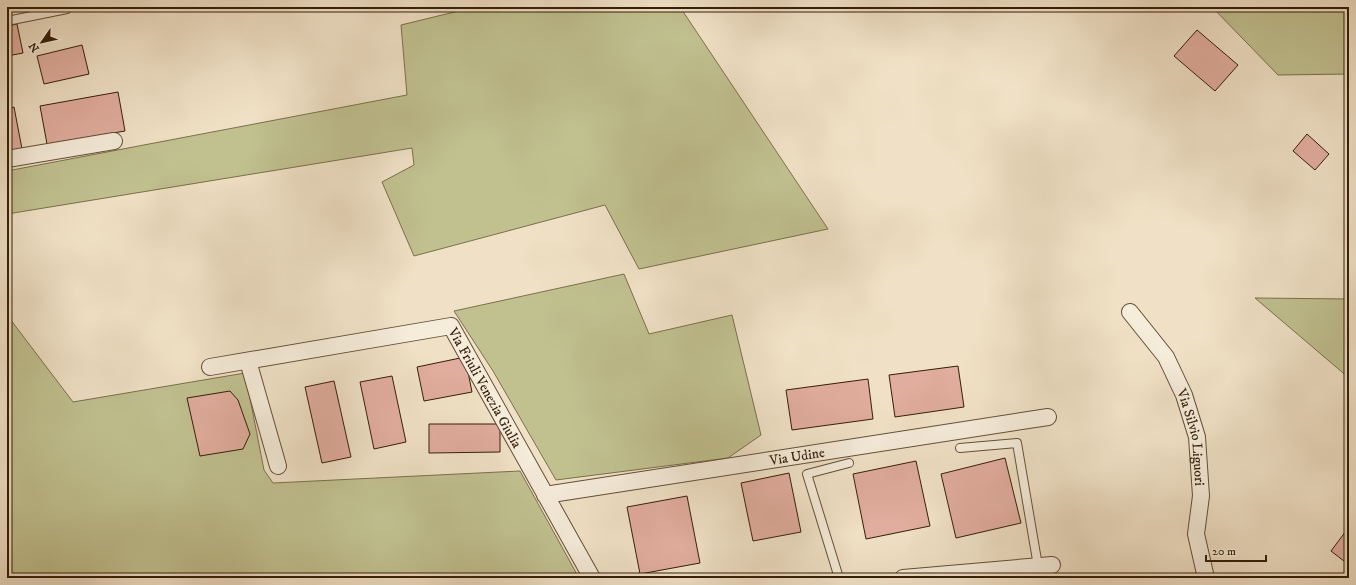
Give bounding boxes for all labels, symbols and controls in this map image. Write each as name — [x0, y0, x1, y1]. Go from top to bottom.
north arrow — [22, 22, 62, 62]
text: N — [26, 39, 43, 55]
street label: Via Friuli Venezia Giulia — [443, 324, 525, 451]
street label: Via Silvio Liguori — [1172, 385, 1208, 487]
street label: Via Udine — [767, 444, 826, 470]
scale bar — [1206, 537, 1266, 563]
text: 20 m — [1212, 544, 1236, 559]

